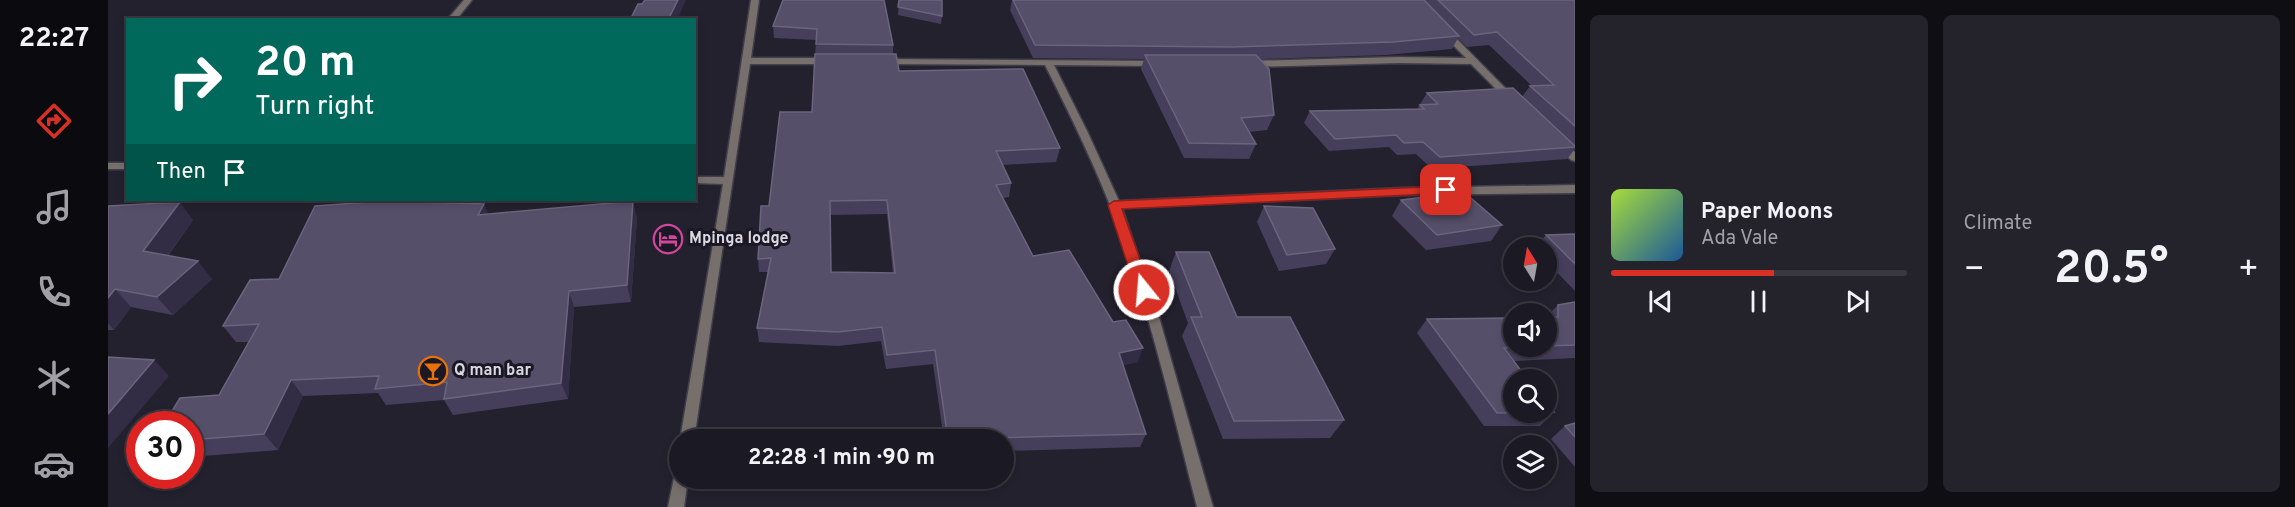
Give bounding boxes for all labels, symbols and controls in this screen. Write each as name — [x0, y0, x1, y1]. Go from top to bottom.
text: 22:27 — [19, 22, 89, 56]
text: 20 m — [255, 38, 356, 91]
icon: right — [156, 42, 234, 120]
text: Turn right — [255, 90, 374, 124]
icon: directions — [33, 100, 75, 142]
icon: arrive — [218, 156, 251, 189]
text: Then — [156, 159, 206, 186]
pin — [1420, 164, 1471, 215]
icon: arrive — [1429, 173, 1462, 206]
icon: music — [33, 186, 75, 228]
text: Paper Moons — [1701, 199, 1833, 226]
text: Climate — [1964, 211, 2032, 237]
hotel icon: Mpinga lodge — [652, 223, 684, 255]
text: Ada Vale — [1701, 226, 1778, 252]
place label: Mpinga lodge — [689, 229, 789, 249]
north arrow — [1503, 237, 1557, 291]
map controls — [1503, 237, 1557, 489]
text: 20.5° — [2054, 242, 2168, 299]
text: − — [1964, 250, 1985, 292]
text: + — [2238, 250, 2259, 292]
position arrow — [1112, 258, 1176, 322]
icon: phone — [33, 271, 75, 313]
icon: previous — [1644, 285, 1677, 318]
icon: pause — [1742, 285, 1775, 318]
icon: next — [1841, 285, 1874, 318]
button: sound — [1503, 303, 1557, 357]
bar icon: Q man bar — [417, 355, 449, 387]
icon: climate — [33, 357, 75, 399]
place label: Q man bar — [454, 361, 531, 381]
button: search — [1503, 369, 1557, 423]
speed limit sign: 30 — [126, 411, 204, 489]
button: layers — [1503, 435, 1557, 489]
icon: car — [33, 443, 75, 485]
text: 22:28 · 1 min · 90 m — [748, 445, 935, 472]

